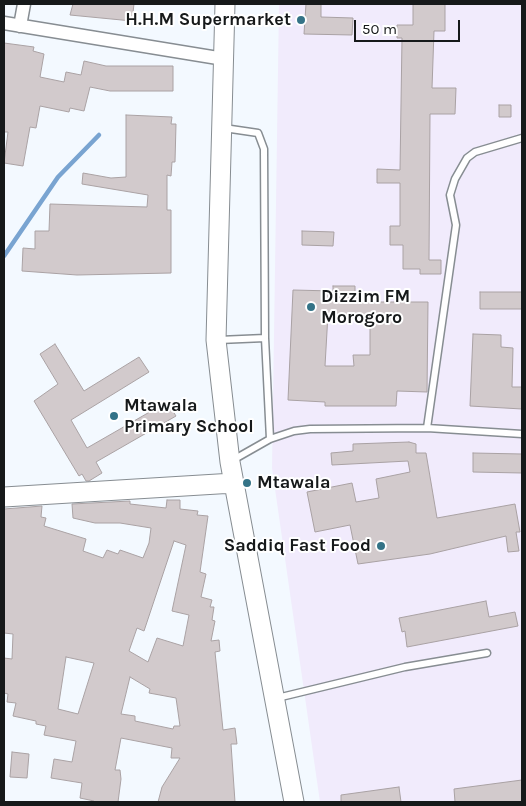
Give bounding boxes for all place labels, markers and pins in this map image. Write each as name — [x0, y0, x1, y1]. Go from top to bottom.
place label: H.H.M Supermarket — [125, 9, 291, 31]
marker: H.H.M Supermarket — [295, 14, 307, 26]
place label: Dizzim FM Morogoro — [321, 286, 410, 328]
marker: Dizzim FM Morogoro — [305, 301, 317, 313]
place label: Mtawala Primary School — [124, 395, 254, 438]
marker: Mtawala Primary School — [108, 410, 120, 422]
place label: Mtawala — [257, 472, 331, 494]
marker: Mtawala — [241, 477, 253, 489]
place label: Saddiq Fast Food — [224, 535, 371, 557]
marker: Saddiq Fast Food — [375, 540, 387, 552]

